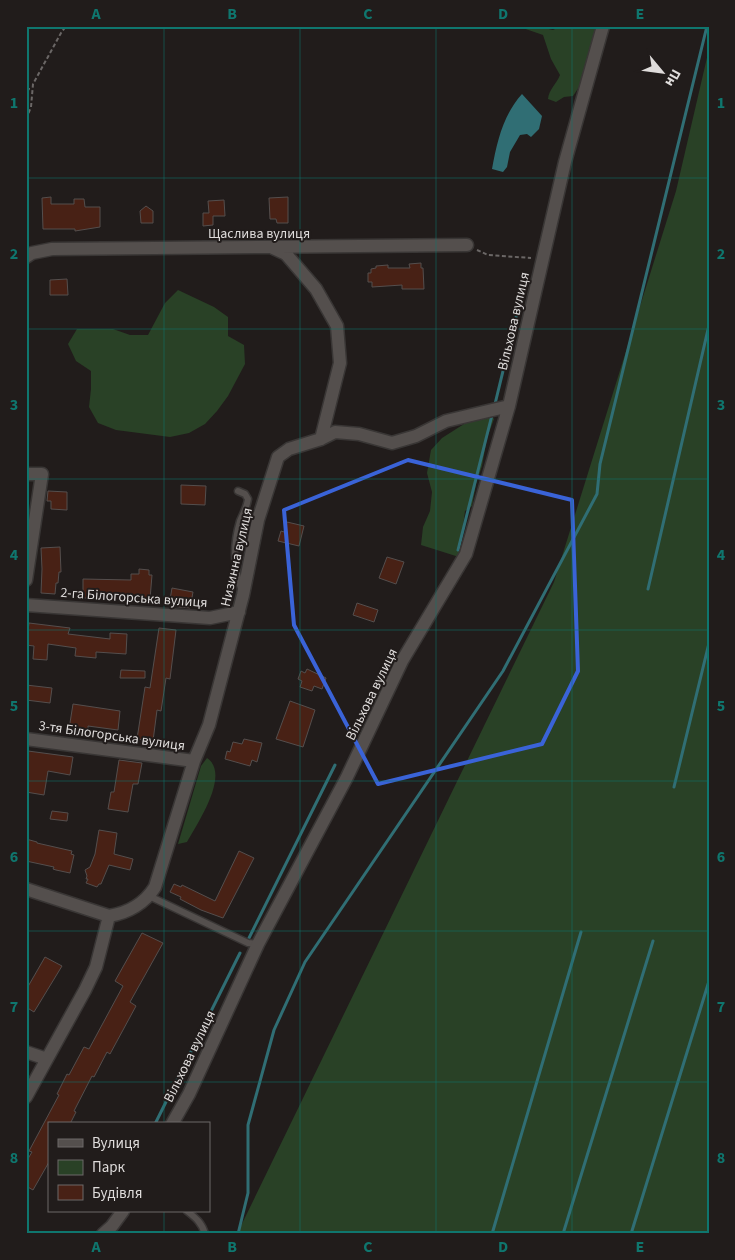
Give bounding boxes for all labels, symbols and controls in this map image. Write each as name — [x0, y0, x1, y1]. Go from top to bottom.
text: A — [90, 3, 101, 25]
text: B — [227, 3, 237, 25]
text: C — [363, 3, 373, 25]
text: D — [498, 3, 508, 25]
text: E — [636, 3, 644, 25]
north arrow — [638, 48, 688, 98]
text: Пн — [660, 65, 685, 90]
text: 1 — [10, 92, 18, 114]
text: 1 — [717, 92, 725, 114]
street label: Щаслива вулиця — [208, 224, 310, 244]
text: 2 — [10, 243, 18, 265]
text: 2 — [717, 243, 725, 265]
street label: Вільхова вулиця — [493, 270, 535, 372]
text: 3 — [10, 394, 18, 416]
text: 3 — [717, 394, 725, 416]
street label: Низинна вулиця — [216, 506, 258, 609]
text: 4 — [10, 544, 19, 566]
text: 4 — [717, 544, 726, 566]
street label: 2-га Білогорська вулиця — [60, 583, 208, 613]
street label: Вільхова вулиця — [341, 645, 403, 744]
text: 5 — [10, 695, 18, 717]
text: 5 — [717, 695, 725, 717]
street label: 3-тя Білогорська вулиця — [37, 716, 186, 756]
text: 6 — [10, 846, 18, 868]
text: 6 — [717, 846, 725, 868]
text: 7 — [10, 996, 18, 1018]
text: 7 — [717, 996, 725, 1018]
street label: Вільхова вулиця — [159, 1007, 221, 1106]
legend — [48, 1122, 210, 1212]
text: Вулиця — [92, 1133, 140, 1154]
text: 8 — [10, 1147, 18, 1169]
text: 8 — [717, 1147, 725, 1169]
text: Парк — [92, 1157, 126, 1178]
text: Будівля — [92, 1183, 142, 1204]
text: A — [90, 1236, 101, 1258]
text: B — [227, 1236, 237, 1258]
text: C — [363, 1236, 373, 1258]
text: D — [498, 1236, 508, 1258]
text: E — [636, 1236, 644, 1258]

